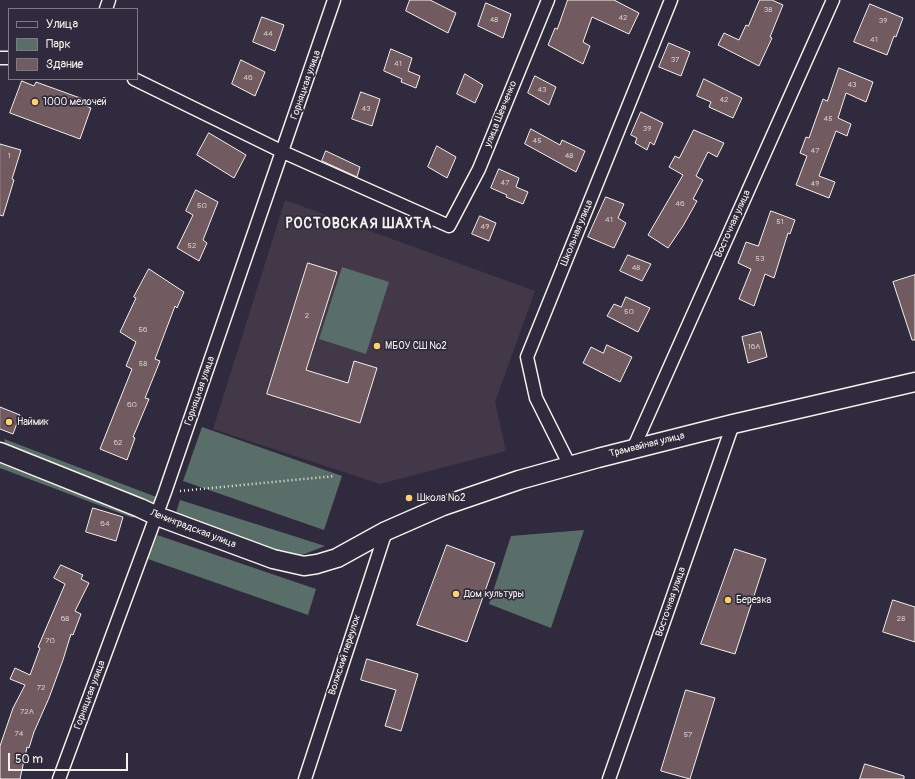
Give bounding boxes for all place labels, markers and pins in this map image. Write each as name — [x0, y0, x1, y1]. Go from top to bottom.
place label: 1000 мелочей — [43, 96, 106, 108]
marker: 1000 мелочей — [30, 97, 40, 107]
place label: МБОУ СШ №2 — [385, 340, 447, 352]
marker: МБОУ СШ №2 — [372, 341, 382, 351]
place label: Наймик — [17, 416, 49, 428]
marker: Наймик — [4, 417, 14, 427]
place label: Школа №2 — [417, 492, 466, 504]
marker: Школа №2 — [404, 493, 414, 503]
place label: Дом культуры — [464, 588, 524, 600]
marker: Дом культуры — [451, 589, 461, 599]
place label: Березка — [736, 594, 771, 606]
marker: Березка — [723, 595, 733, 605]

